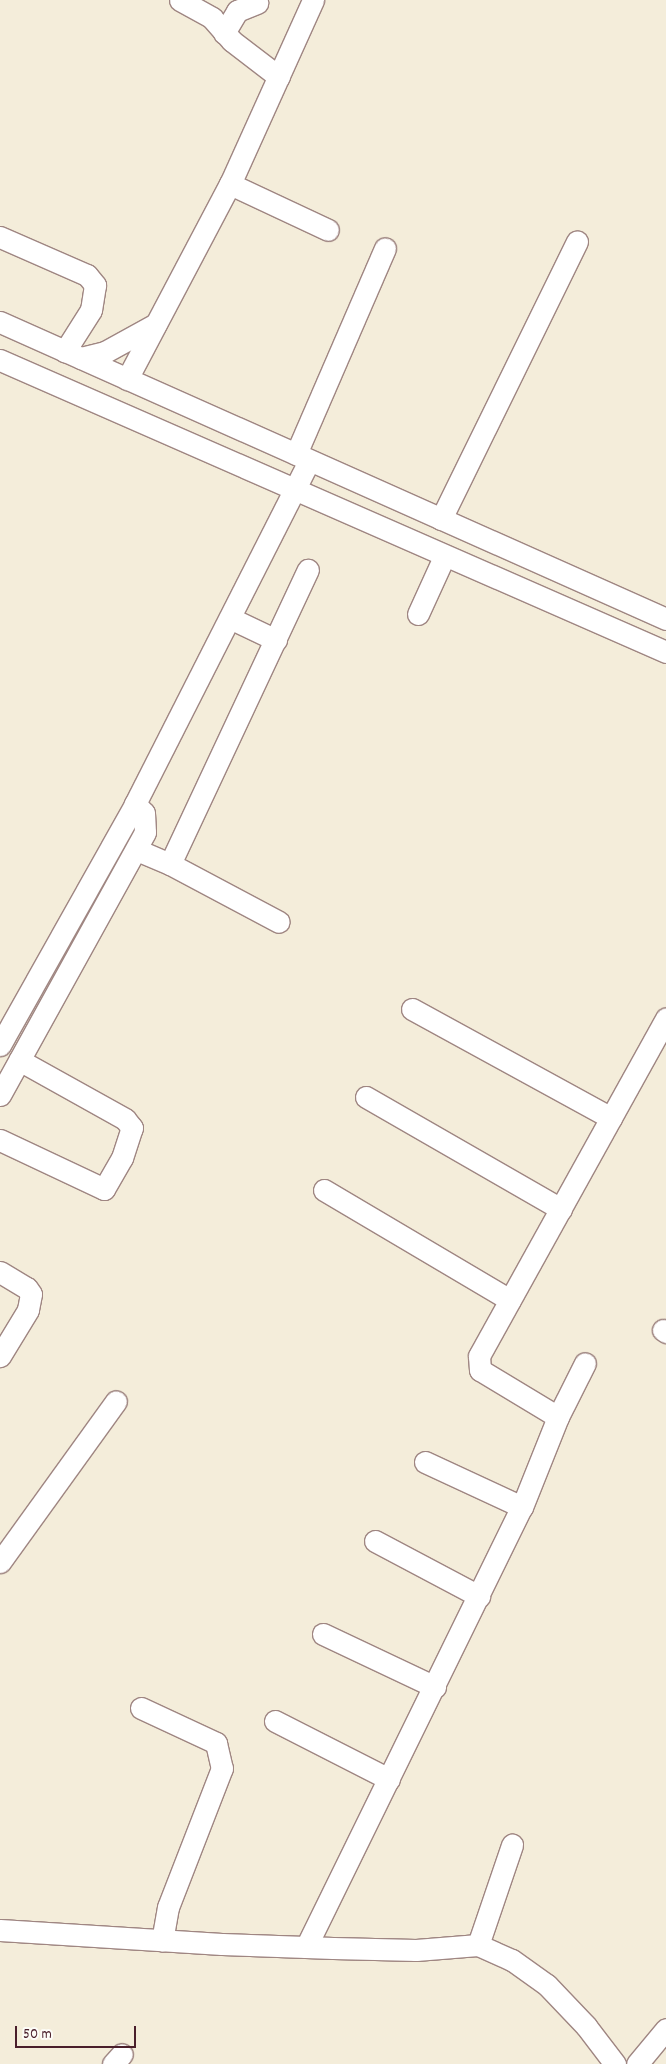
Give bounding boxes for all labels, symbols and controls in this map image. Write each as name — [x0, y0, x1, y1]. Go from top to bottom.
scale bar — [18, 2016, 139, 2048]
text: 50 m — [23, 2024, 52, 2046]

